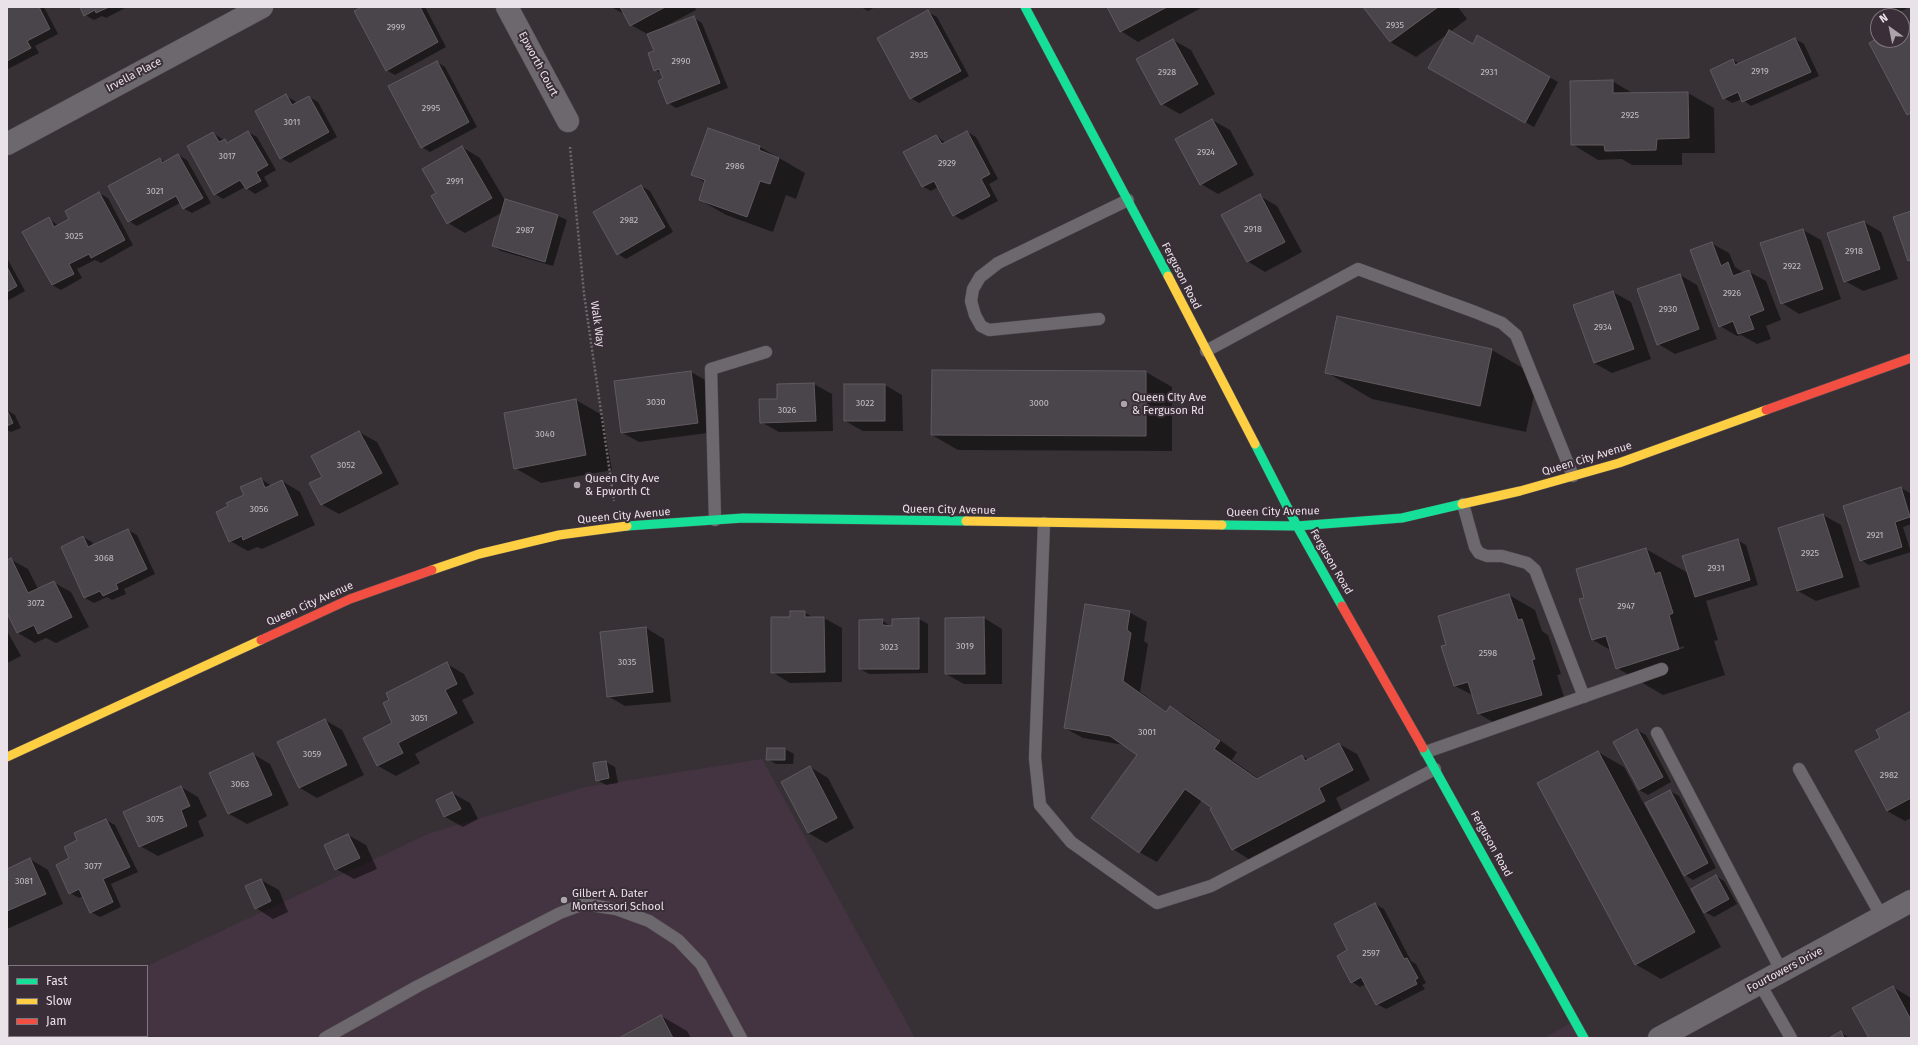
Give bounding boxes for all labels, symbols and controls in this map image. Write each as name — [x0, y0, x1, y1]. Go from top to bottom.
north arrow — [1870, 8, 1910, 48]
text: N — [1877, 11, 1890, 26]
house number: 2935 — [1386, 20, 1404, 30]
house number: 2999 — [387, 22, 405, 32]
street label: Epworth Court — [515, 29, 561, 99]
house number: 2935 — [910, 50, 928, 60]
street label: Irvella Place — [104, 55, 164, 95]
house number: 2990 — [672, 56, 690, 66]
house number: 2919 — [1751, 66, 1769, 76]
house number: 2928 — [1158, 67, 1176, 77]
house number: 2931 — [1480, 67, 1498, 77]
house number: 2995 — [422, 103, 440, 113]
house number: 2925 — [1621, 110, 1639, 120]
house number: 3011 — [284, 117, 300, 127]
house number: 2924 — [1197, 147, 1215, 157]
house number: 3017 — [218, 151, 236, 161]
house number: 2929 — [938, 158, 956, 168]
house number: 2986 — [726, 161, 744, 171]
house number: 2991 — [446, 176, 464, 186]
house number: 3021 — [146, 186, 164, 196]
house number: 2982 — [620, 215, 638, 225]
house number: 2918 — [1244, 224, 1262, 234]
house number: 2987 — [516, 225, 534, 235]
house number: 3025 — [65, 231, 83, 241]
street label: Ferguson Road — [1158, 240, 1204, 312]
house number: 2918 — [1845, 246, 1863, 256]
house number: 2922 — [1783, 261, 1801, 271]
house number: 2926 — [1723, 288, 1741, 298]
street label: Walk Way — [587, 300, 607, 348]
house number: 2930 — [1659, 304, 1677, 314]
house number: 2934 — [1594, 322, 1612, 332]
place label: Queen City Ave & Ferguson Rd — [1132, 391, 1207, 417]
house number: 3030 — [647, 397, 665, 407]
house number: 3022 — [856, 398, 874, 408]
house number: 3000 — [1029, 398, 1049, 408]
marker: Queen City Ave & Ferguson Rd — [1119, 399, 1129, 409]
house number: 3026 — [778, 405, 796, 415]
house number: 3040 — [535, 429, 555, 439]
street label: Queen City Avenue — [1540, 439, 1634, 479]
house number: 3052 — [337, 460, 355, 470]
place label: Queen City Ave & Epworth Ct — [585, 472, 660, 498]
marker: Queen City Ave & Epworth Ct — [572, 480, 582, 490]
street label: Queen City Avenue — [902, 503, 996, 517]
house number: 3056 — [250, 504, 268, 514]
street label: Queen City Avenue — [577, 505, 671, 527]
street label: Queen City Avenue — [1226, 505, 1320, 519]
street label: Ferguson Road — [1307, 527, 1355, 597]
house number: 2921 — [1866, 530, 1884, 540]
house number: 2925 — [1801, 548, 1819, 558]
house number: 3068 — [94, 553, 114, 563]
house number: 2931 — [1707, 563, 1725, 573]
street label: Queen City Avenue — [265, 579, 355, 629]
house number: 3072 — [27, 598, 45, 608]
house number: 2947 — [1617, 601, 1635, 611]
house number: 3019 — [956, 641, 974, 651]
house number: 3023 — [880, 642, 898, 652]
house number: 2598 — [1479, 648, 1497, 658]
house number: 3035 — [618, 657, 636, 667]
house number: 3051 — [410, 713, 428, 723]
house number: 3001 — [1138, 727, 1156, 737]
house number: 3059 — [303, 749, 321, 759]
house number: 2982 — [1880, 770, 1898, 780]
house number: 3063 — [231, 779, 249, 789]
street label: Ferguson Road — [1467, 809, 1515, 879]
house number: 3075 — [146, 814, 164, 824]
house number: 3077 — [84, 861, 102, 871]
house number: 3081 — [15, 876, 33, 886]
place label: Gilbert A. Dater Montessori School — [572, 887, 664, 913]
marker: Gilbert A. Dater Montessori School — [559, 895, 569, 905]
street label: Fourtowers Drive — [1745, 944, 1825, 996]
house number: 2597 — [1362, 948, 1380, 958]
legend — [8, 965, 148, 1037]
text: Fast — [46, 974, 68, 988]
text: Slow — [46, 994, 72, 1008]
text: Jam — [46, 1014, 66, 1028]

